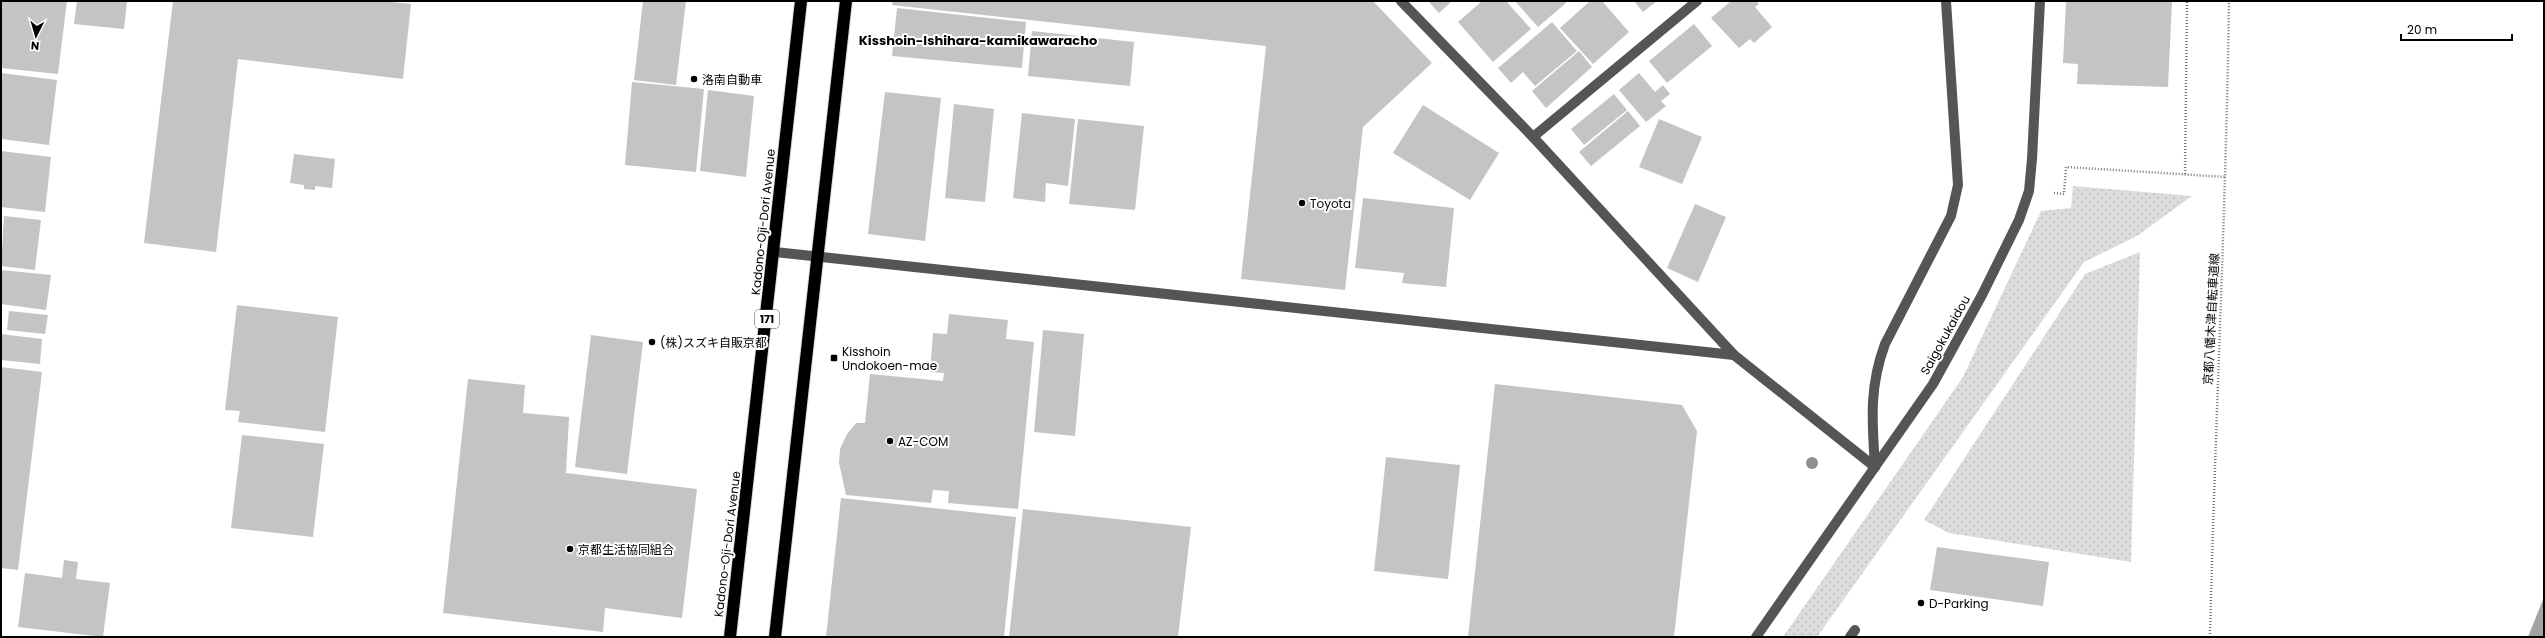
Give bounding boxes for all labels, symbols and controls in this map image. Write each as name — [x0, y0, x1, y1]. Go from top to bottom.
north arrow — [16, 16, 56, 56]
scale bar — [2401, 16, 2512, 42]
text: 20 m — [2407, 21, 2437, 38]
district label: Kisshoin-Ishihara-kamikawaracho — [859, 31, 1097, 50]
text: N — [30, 38, 40, 54]
place label: 洛南自動車 — [702, 71, 762, 88]
marker: 洛南自動車 — [689, 74, 699, 84]
street label: Kadono-Oji-Dori Avenue — [747, 148, 779, 296]
place label: Toyota — [1310, 195, 1351, 212]
marker: Toyota — [1297, 198, 1307, 208]
street label: 京都八幡木津自転車道線 — [2199, 253, 2223, 385]
street label: Saigokukaidou — [1916, 292, 1974, 378]
road number: 171 — [755, 310, 779, 328]
place label: (株)スズキ自販京都 — [660, 334, 767, 351]
marker: (株)スズキ自販京都 — [647, 337, 657, 347]
place label: Kisshoin Undokoen-mae — [842, 343, 937, 374]
marker: Kisshoin Undokoen-mae — [829, 353, 839, 363]
place label: AZ-COM — [898, 433, 948, 450]
marker: AZ-COM — [885, 436, 895, 446]
street label: Kadono-Oji-Dori Avenue — [710, 470, 744, 618]
place label: 京都生活協同組合 — [578, 541, 674, 558]
marker: 京都生活協同組合 — [565, 544, 575, 554]
place label: D-Parking — [1929, 595, 1989, 612]
marker: D-Parking — [1916, 598, 1926, 608]

